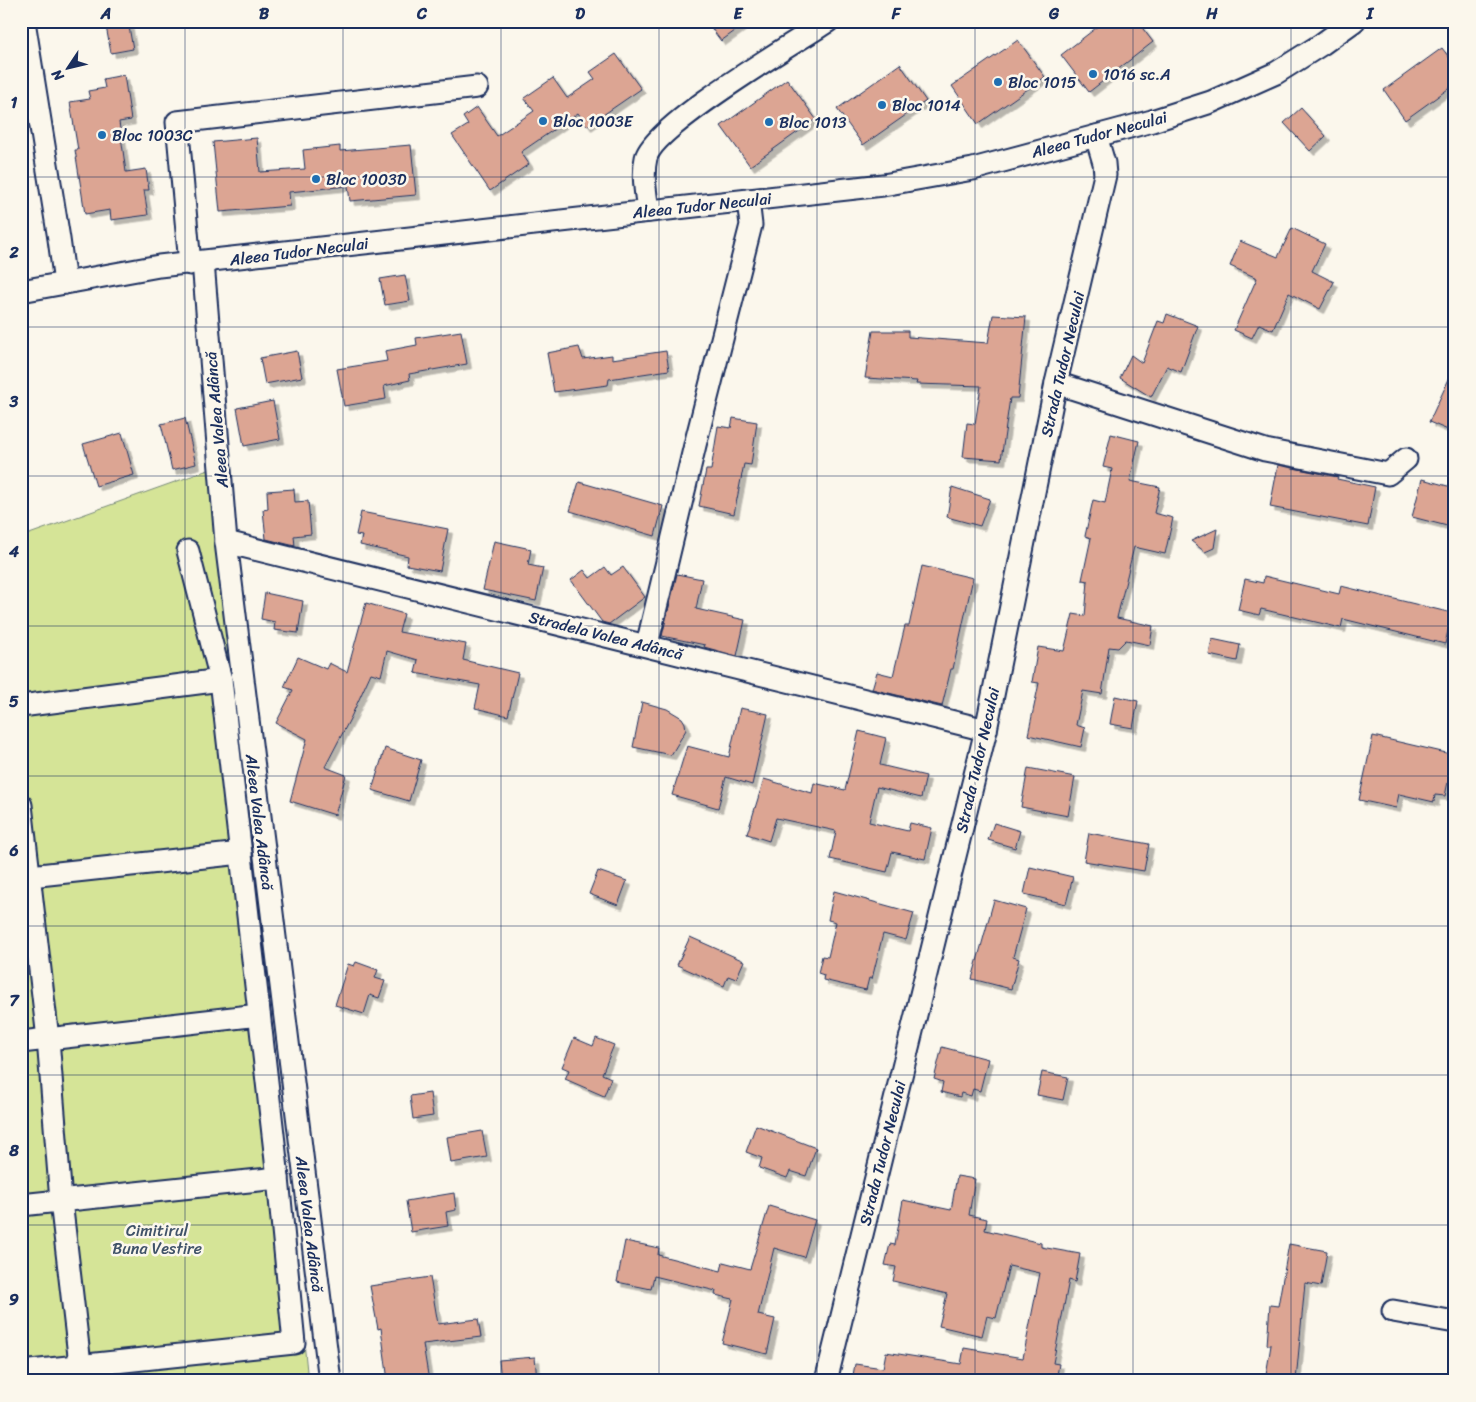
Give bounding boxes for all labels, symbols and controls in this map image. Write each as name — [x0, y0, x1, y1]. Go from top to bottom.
text: A — [100, 0, 111, 28]
text: B — [259, 0, 270, 28]
text: C — [416, 0, 428, 28]
text: D — [575, 0, 585, 28]
text: E — [734, 0, 744, 28]
text: F — [891, 0, 902, 28]
text: G — [1048, 0, 1060, 28]
text: H — [1205, 0, 1218, 28]
text: I — [1366, 0, 1375, 28]
north arrow — [42, 42, 92, 92]
place label: 1016 sc.A — [1103, 60, 1171, 89]
text: N — [45, 64, 71, 87]
place label: Bloc 1015 — [1008, 68, 1077, 97]
marker: 1016 sc.A — [1087, 68, 1099, 80]
marker: Bloc 1015 — [992, 76, 1004, 88]
text: 1 — [11, 88, 18, 117]
place label: Bloc 1014 — [892, 91, 961, 120]
marker: Bloc 1014 — [876, 99, 888, 111]
street label: Aleea Tudor Neculai — [1027, 102, 1171, 167]
place label: Bloc 1003E — [553, 107, 634, 136]
place label: Bloc 1013 — [779, 108, 847, 137]
marker: Bloc 1003E — [537, 115, 549, 127]
marker: Bloc 1013 — [763, 116, 775, 128]
place label: Bloc 1003C — [112, 121, 193, 150]
marker: Bloc 1003C — [96, 129, 108, 141]
place label: Bloc 1003D — [326, 165, 407, 194]
marker: Bloc 1003D — [310, 173, 322, 185]
street label: Aleea Tudor Neculai — [630, 184, 774, 227]
street label: Aleea Tudor Neculai — [227, 229, 371, 275]
text: 2 — [8, 238, 19, 267]
street label: Strada Tudor Neculai — [1032, 288, 1093, 440]
street label: Aleea Valea Adâncă — [196, 350, 237, 490]
text: 3 — [9, 387, 19, 416]
text: 4 — [8, 537, 19, 566]
street label: Stradela Valea Adâncă — [526, 602, 687, 669]
street label: Strada Tudor Neculai — [947, 684, 1008, 836]
text: 5 — [9, 687, 19, 716]
street label: Aleea Valea Adâncă — [237, 751, 282, 893]
text: 6 — [8, 836, 19, 865]
text: 7 — [9, 986, 20, 1015]
street label: Strada Tudor Neculai — [850, 1077, 915, 1229]
text: 8 — [8, 1136, 19, 1165]
street label: Aleea Valea Adâncă — [287, 1153, 332, 1295]
park label: Cimitirul Buna Vestire — [112, 1216, 202, 1263]
text: 9 — [9, 1285, 19, 1314]

